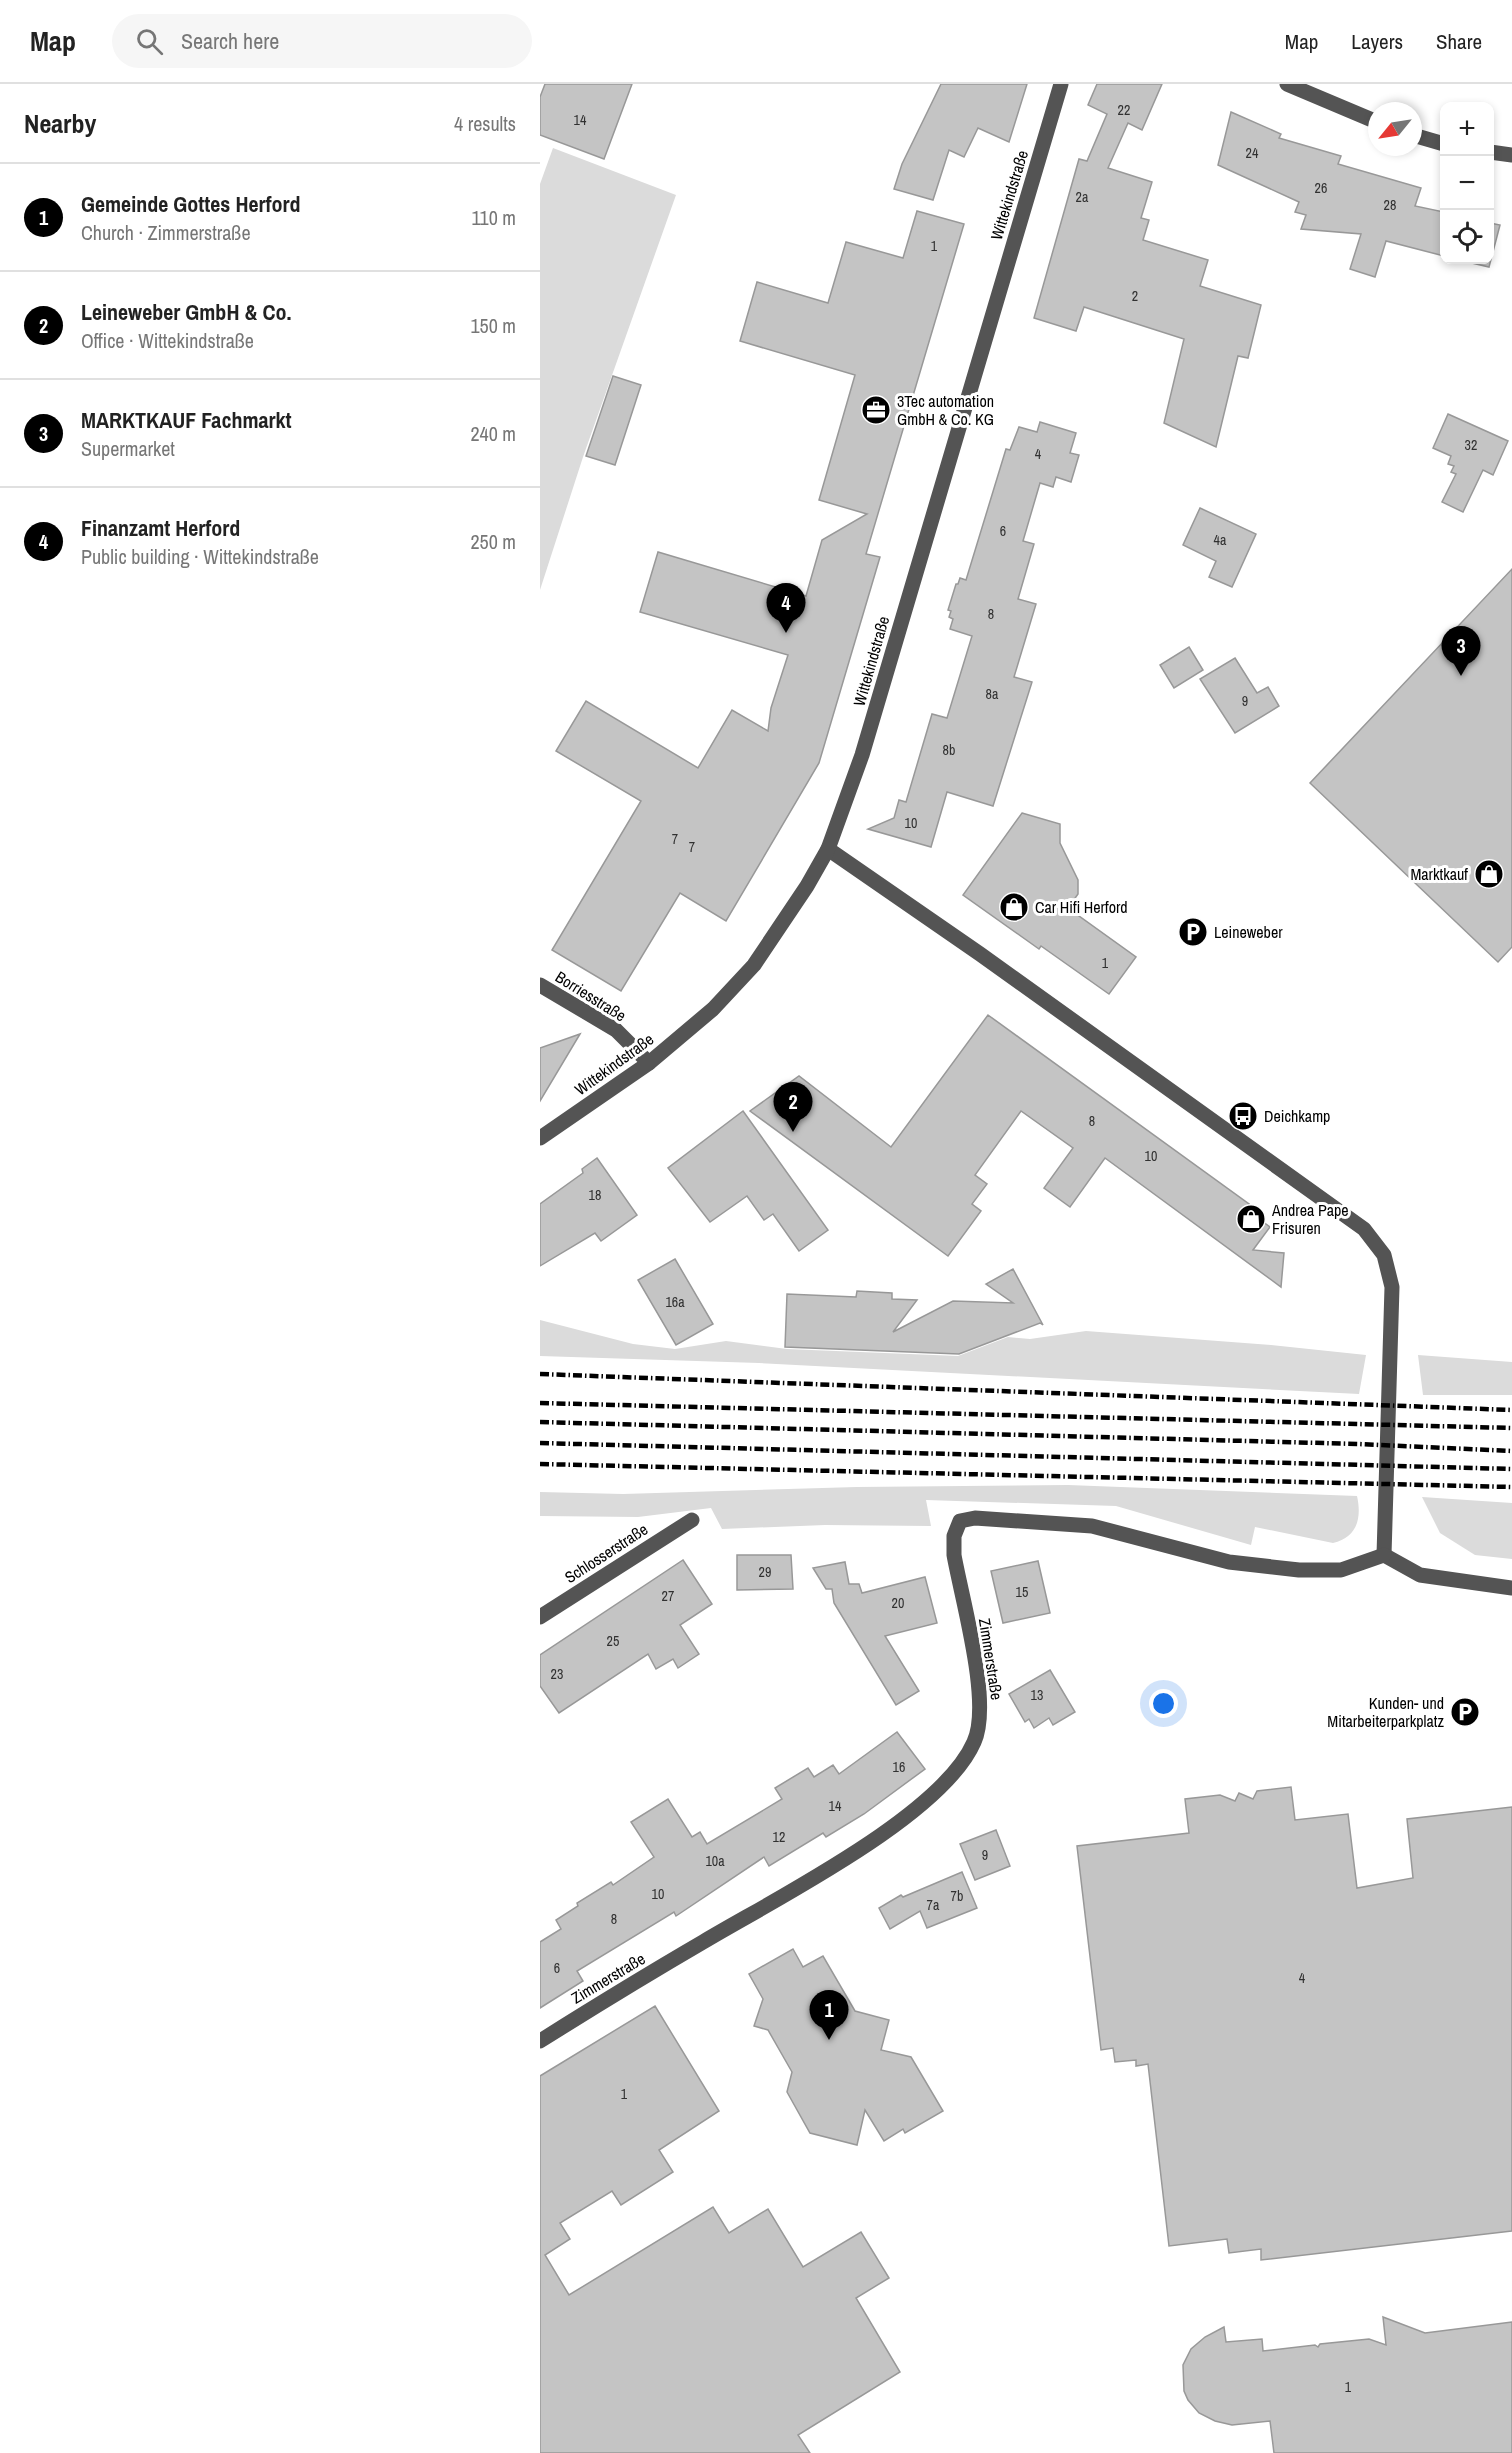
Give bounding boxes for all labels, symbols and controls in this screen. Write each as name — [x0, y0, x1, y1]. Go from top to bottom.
search box — [112, 14, 532, 68]
text: Map — [30, 22, 76, 60]
icon: search — [133, 25, 166, 58]
text: Search here — [181, 26, 279, 56]
text: Map — [1285, 27, 1318, 56]
text: Layers — [1351, 27, 1403, 56]
text: Share — [1436, 27, 1482, 56]
house number: 22 — [1118, 101, 1130, 119]
north arrow — [1368, 102, 1422, 156]
map controls — [1440, 102, 1494, 264]
button: + — [1440, 102, 1494, 156]
text: Nearby — [24, 106, 96, 141]
text: 4 results — [454, 110, 516, 137]
house number: 14 — [574, 111, 587, 129]
house number: 24 — [1246, 144, 1259, 162]
street label: Wittekindstraße — [985, 148, 1033, 242]
button: − — [1440, 156, 1494, 210]
house number: 26 — [1315, 179, 1327, 197]
house number: 2a — [1076, 188, 1089, 206]
text: Gemeinde Gottes Herford — [81, 189, 301, 219]
house number: 28 — [1384, 196, 1396, 214]
text: 1 — [39, 204, 48, 231]
text: 110 m — [472, 204, 516, 231]
button: locate — [1440, 210, 1494, 264]
text: Church · Zimmerstraße — [81, 219, 251, 246]
house number: 1 — [931, 237, 938, 255]
house number: 2 — [1132, 287, 1138, 305]
text: Leineweber GmbH & Co. — [81, 297, 292, 327]
text: 2 — [39, 312, 48, 339]
text: 150 m — [470, 312, 516, 339]
text: Office · Wittekindstraße — [81, 327, 254, 354]
place label: 3Tec automation GmbH & Co. KG — [897, 390, 994, 430]
office icon: 3Tec automation GmbH & Co. KG — [860, 394, 892, 426]
text: MARKTKAUF Fachmarkt — [81, 405, 292, 435]
text: 3 — [39, 420, 48, 447]
text: 240 m — [470, 420, 516, 447]
text: Supermarket — [81, 435, 175, 462]
house number: 32 — [1465, 436, 1477, 454]
house number: 4 — [1035, 445, 1042, 463]
text: Finanzamt Herford — [81, 513, 240, 543]
house number: 6 — [1000, 522, 1006, 540]
text: 4 — [39, 528, 48, 555]
text: 250 m — [470, 528, 516, 555]
house number: 4a — [1214, 531, 1227, 549]
text: Public building · Wittekindstraße — [81, 543, 319, 570]
pin: 4 — [766, 584, 806, 633]
house number: 8 — [988, 605, 994, 623]
street label: Wittekindstraße — [848, 613, 894, 709]
pin: 3 — [1442, 626, 1480, 676]
house number: 8a — [986, 685, 999, 703]
house number: 9 — [1242, 692, 1248, 710]
house number: 8b — [943, 741, 955, 759]
house number: 10 — [905, 814, 917, 832]
house number: 7 — [672, 830, 678, 848]
house number: 7 — [689, 838, 695, 856]
shop icon: Marktkauf — [1473, 858, 1505, 890]
place label: Marktkauf — [1410, 863, 1468, 885]
shop icon: Car Hifi Herford — [998, 891, 1030, 923]
place label: Car Hifi Herford — [1035, 896, 1128, 918]
parking icon: Leineweber — [1177, 916, 1209, 948]
place label: Leineweber — [1214, 921, 1283, 943]
house number: 1 — [1102, 954, 1109, 972]
street label: Borriesstraße — [551, 966, 631, 1026]
street label: Wittekindstraße — [570, 1028, 658, 1100]
pin: 2 — [774, 1082, 812, 1132]
bus stop icon: Deichkamp — [1227, 1100, 1259, 1132]
place label: Deichkamp — [1264, 1105, 1330, 1127]
house number: 8 — [1089, 1112, 1095, 1130]
house number: 10 — [1145, 1147, 1157, 1165]
house number: 18 — [589, 1186, 601, 1204]
place label: Andrea Pape Frisuren — [1271, 1199, 1349, 1239]
shop icon: Andrea Pape Frisuren — [1235, 1203, 1267, 1235]
house number: 16a — [665, 1293, 685, 1311]
street label: Schlosserstraße — [560, 1518, 652, 1588]
house number: 29 — [759, 1563, 771, 1581]
house number: 15 — [1016, 1583, 1028, 1601]
house number: 27 — [662, 1587, 674, 1605]
house number: 20 — [892, 1594, 904, 1612]
street label: Zimmerstraße — [974, 1617, 1008, 1701]
house number: 25 — [607, 1632, 619, 1650]
house number: 23 — [551, 1665, 563, 1683]
house number: 13 — [1031, 1686, 1043, 1704]
your location — [1149, 1689, 1178, 1718]
place label: Kunden- und Mitarbeiterparkplatz — [1327, 1692, 1444, 1732]
parking icon: Kunden- und Mitarbeiterparkplatz — [1449, 1696, 1481, 1728]
house number: 16 — [893, 1758, 905, 1776]
house number: 14 — [829, 1797, 842, 1815]
house number: 12 — [773, 1828, 785, 1846]
house number: 9 — [982, 1846, 988, 1864]
house number: 10a — [705, 1852, 725, 1870]
house number: 10 — [652, 1885, 664, 1903]
house number: 7b — [951, 1887, 963, 1905]
house number: 7a — [927, 1896, 940, 1914]
house number: 8 — [611, 1910, 617, 1928]
street label: Zimmerstraße — [567, 1947, 649, 2009]
house number: 6 — [554, 1959, 560, 1977]
house number: 4 — [1299, 1969, 1306, 1987]
pin: 1 — [810, 1990, 848, 2040]
house number: 1 — [621, 2085, 628, 2103]
house number: 1 — [1345, 2378, 1352, 2396]

